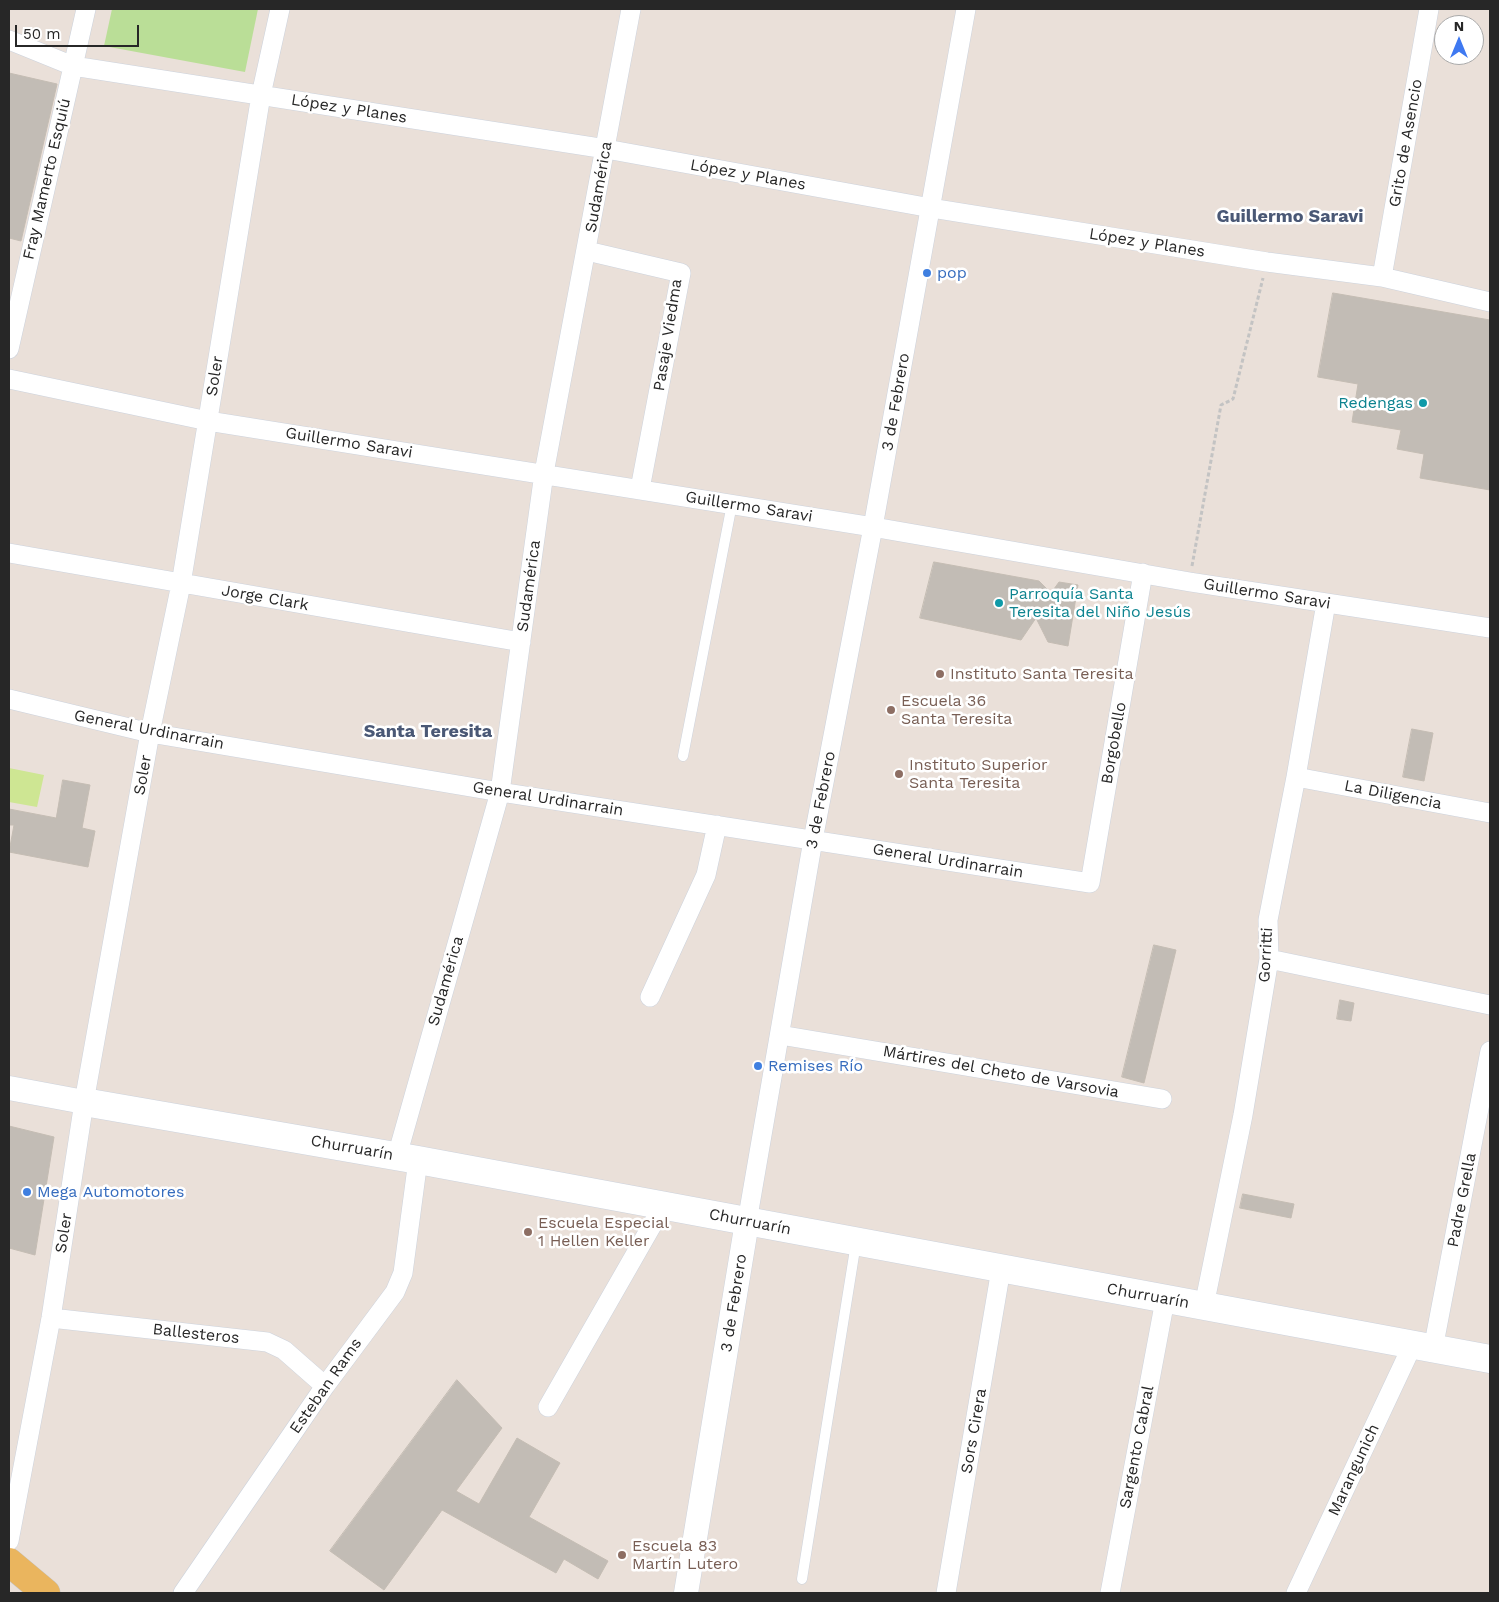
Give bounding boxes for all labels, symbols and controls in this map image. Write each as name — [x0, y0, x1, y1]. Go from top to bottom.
scale bar — [18, 15, 141, 47]
north arrow — [1434, 15, 1484, 65]
text: N — [1454, 18, 1464, 34]
text: 50 m — [23, 25, 60, 43]
street label: Grito de Asencio — [1385, 77, 1427, 209]
street label: López y Planes — [290, 90, 408, 128]
street label: Fray Mamerto Esquiú — [19, 96, 75, 262]
street label: Sudamérica — [582, 140, 616, 234]
street label: López y Planes — [689, 155, 807, 195]
district label: Guillermo Saravi — [1216, 206, 1364, 228]
street label: López y Planes — [1088, 224, 1206, 262]
place label: pop — [937, 263, 967, 283]
marker: pop — [921, 267, 933, 279]
street label: Pasaje Viedma — [650, 277, 686, 393]
street label: 3 de Febrero — [878, 352, 914, 452]
street label: Soler — [202, 354, 228, 398]
place label: Redengas — [1338, 393, 1413, 413]
marker: Redengas — [1417, 397, 1429, 409]
street label: Guillermo Saravi — [284, 423, 414, 463]
street label: Guillermo Saravi — [684, 487, 814, 527]
street label: Sudamérica — [513, 539, 545, 633]
street label: Guillermo Saravi — [1202, 574, 1332, 614]
street label: Jorge Clark — [220, 581, 310, 615]
place label: Parroquía Santa Teresita del Niño Jesús — [1009, 584, 1191, 622]
marker: Parroquía Santa Teresita del Niño Jesús — [993, 597, 1005, 609]
place label: Instituto Santa Teresita — [950, 664, 1134, 684]
marker: Instituto Santa Teresita — [934, 668, 946, 680]
place label: Escuela 36 Santa Teresita — [901, 691, 1012, 729]
street label: Borgobello — [1097, 700, 1131, 786]
marker: Escuela 36 Santa Teresita — [885, 704, 897, 716]
street label: General Urdinarrain — [72, 706, 226, 754]
district label: Santa Teresita — [364, 721, 492, 743]
street label: 3 de Febrero — [802, 750, 840, 850]
street label: Soler — [130, 753, 156, 797]
place label: Instituto Superior Santa Teresita — [909, 755, 1048, 793]
marker: Instituto Superior Santa Teresita — [893, 768, 905, 780]
street label: La Diligencia — [1343, 776, 1443, 814]
street label: General Urdinarrain — [471, 778, 625, 820]
street label: General Urdinarrain — [871, 840, 1025, 882]
street label: Gorritti — [1255, 927, 1277, 983]
street label: Sudamérica — [424, 934, 468, 1028]
street label: Mártires del Cheto de Varsovia — [881, 1042, 1121, 1102]
place label: Remises Río — [768, 1056, 863, 1076]
marker: Remises Río — [752, 1060, 764, 1072]
street label: Churruarín — [309, 1131, 395, 1165]
street label: Padre Grella — [1443, 1151, 1481, 1249]
place label: Mega Automotores — [37, 1182, 184, 1202]
marker: Mega Automotores — [21, 1186, 33, 1198]
street label: Churruarín — [707, 1205, 793, 1239]
street label: Soler — [51, 1211, 77, 1255]
place label: Escuela Especial 1 Hellen Keller — [538, 1213, 669, 1251]
marker: Escuela Especial 1 Hellen Keller — [522, 1226, 534, 1238]
street label: 3 de Febrero — [717, 1253, 751, 1353]
street label: Churruarín — [1105, 1279, 1191, 1313]
street label: Ballesteros — [152, 1320, 240, 1348]
street label: Esteban Rams — [286, 1334, 366, 1438]
street label: Sargento Cabral — [1116, 1384, 1158, 1510]
street label: Sors Cirera — [957, 1387, 991, 1475]
street label: Marangunich — [1324, 1421, 1384, 1519]
place label: Escuela 83 Martín Lutero — [632, 1536, 738, 1574]
marker: Escuela 83 Martín Lutero — [616, 1549, 628, 1561]

